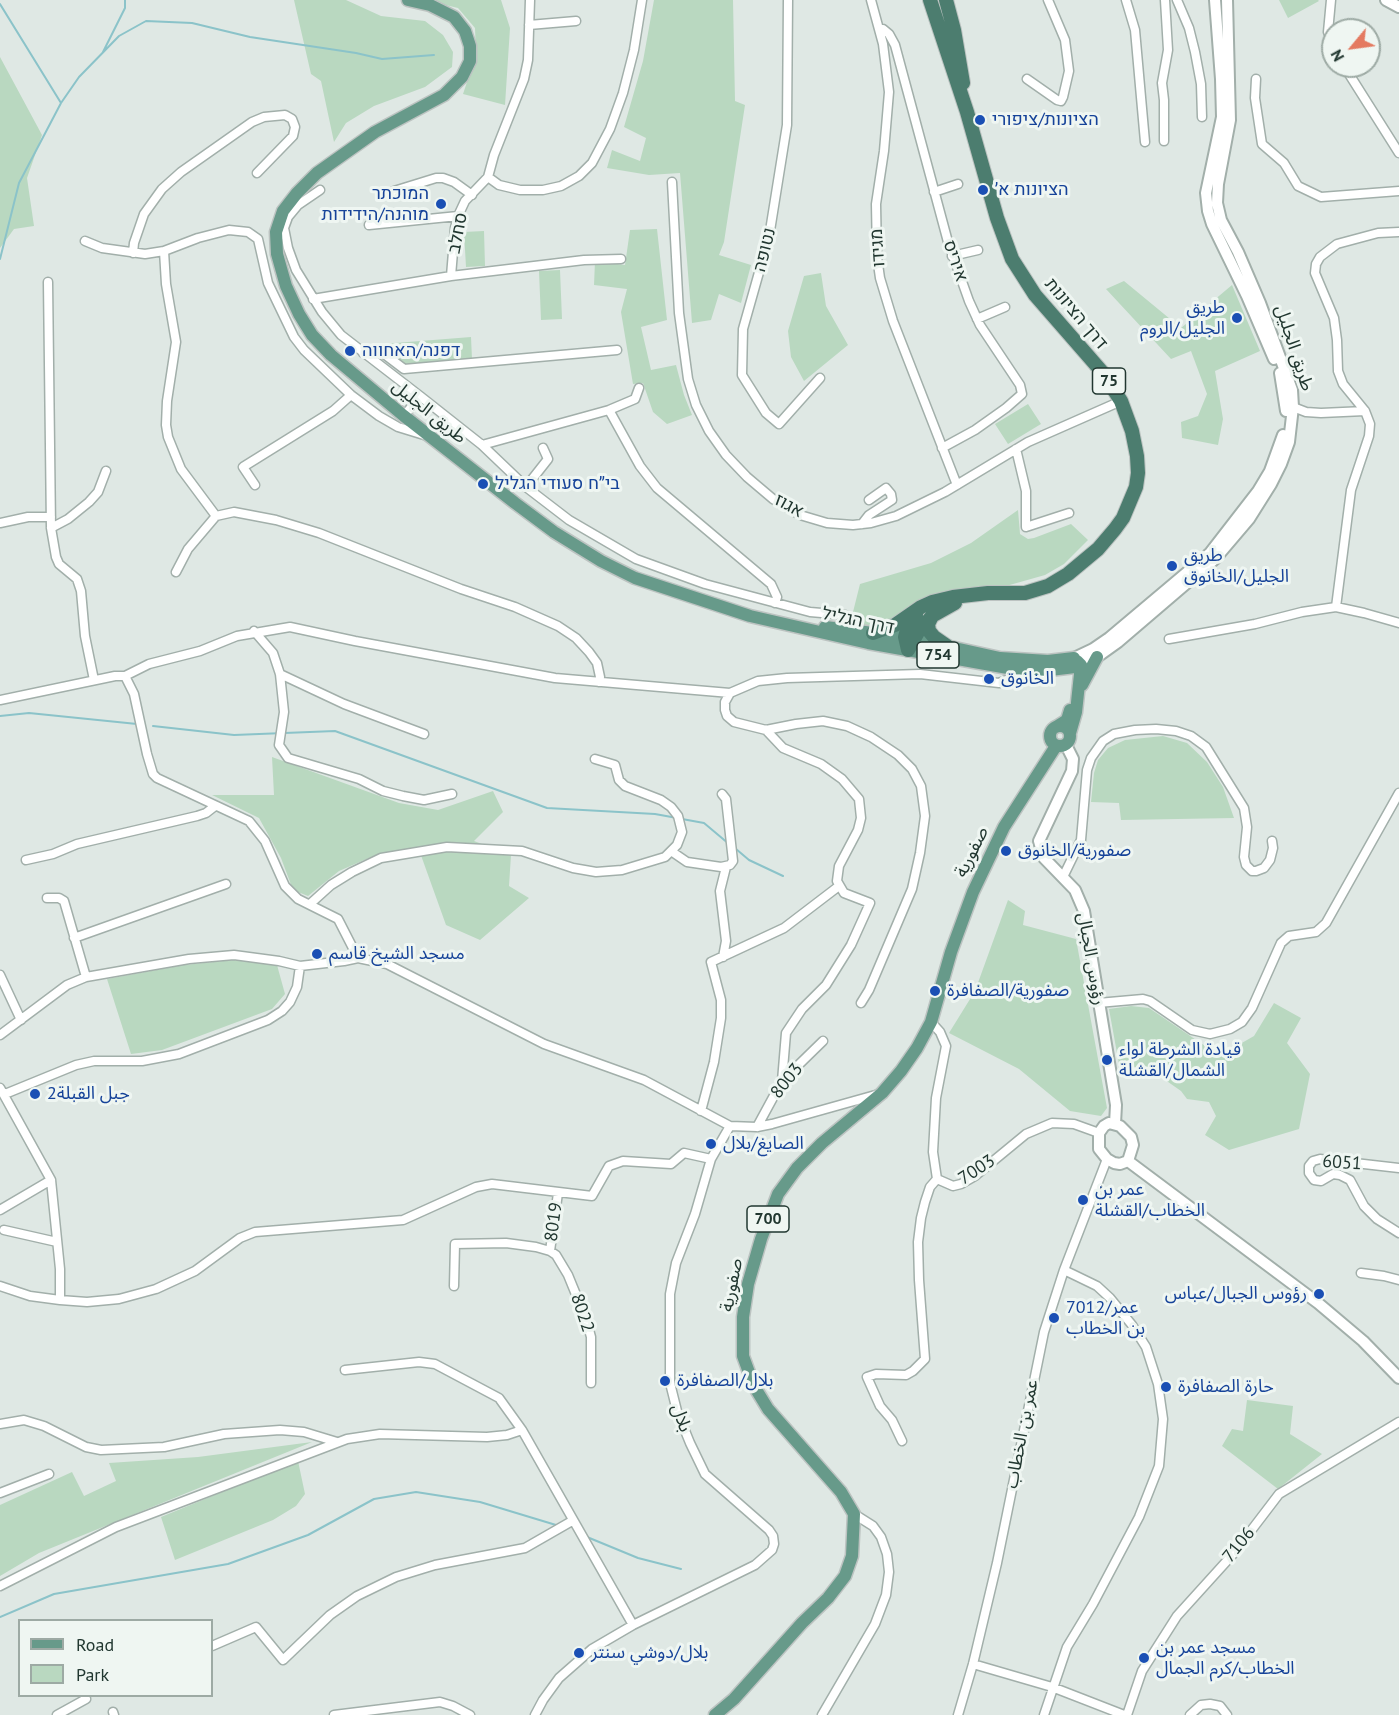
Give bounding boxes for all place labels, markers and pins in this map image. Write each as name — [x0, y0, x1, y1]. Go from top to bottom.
place label: הציונות/ציפורי — [992, 109, 1099, 131]
marker: הציונות/ציפורי — [973, 113, 987, 127]
place label: הציונות א׳ — [995, 179, 1069, 201]
place label: המוכתר מוהנה/הידידות — [321, 183, 429, 226]
marker: הציונות א׳ — [976, 183, 990, 197]
marker: המוכתר מוהנה/הידידות — [434, 197, 448, 211]
place label: طريق الجليل/الروم — [1140, 297, 1225, 340]
marker: طريق الجليل/الروم — [1230, 311, 1244, 325]
place label: דפנה/האחווה — [362, 340, 460, 362]
marker: דפנה/האחווה — [343, 344, 357, 358]
place label: בי״ח סעודי הגליל — [495, 473, 620, 495]
marker: בי״ח סעודי הגליל — [476, 477, 490, 491]
place label: طريق الجليل/الخانوق — [1184, 545, 1289, 588]
marker: طريق الجليل/الخانوق — [1165, 559, 1179, 573]
place label: الخانوق — [1001, 668, 1054, 690]
marker: الخانوق — [982, 672, 996, 686]
place label: صفورية/الخانوق — [1018, 840, 1131, 862]
marker: صفورية/الخانوق — [999, 844, 1013, 858]
place label: مسجد الشيخ قاسم — [329, 943, 465, 965]
marker: مسجد الشيخ قاسم — [310, 947, 324, 961]
place label: صفورية/الصفافرة — [947, 980, 1069, 1002]
marker: صفورية/الصفافرة — [928, 984, 942, 998]
place label: قيادة الشرطة لواء الشمال/القشلة — [1119, 1039, 1241, 1082]
marker: قيادة الشرطة لواء الشمال/القشلة — [1100, 1053, 1114, 1067]
place label: جبل القبلة2 — [47, 1083, 130, 1105]
marker: جبل القبلة2 — [28, 1087, 42, 1101]
place label: الصايغ/بلال — [723, 1133, 804, 1155]
marker: الصايغ/بلال — [704, 1137, 718, 1151]
place label: عمر بن الخطاب/القشلة — [1095, 1179, 1205, 1222]
marker: عمر بن الخطاب/القشلة — [1076, 1193, 1090, 1207]
place label: رؤوس الجبال/عباس — [1165, 1283, 1307, 1305]
marker: رؤوس الجبال/عباس — [1312, 1287, 1326, 1301]
place label: 7012/عمر بن الخطاب — [1066, 1297, 1145, 1340]
marker: 7012/عمر بن الخطاب — [1047, 1311, 1061, 1325]
place label: بلال/الصفافرة — [677, 1370, 773, 1392]
marker: بلال/الصفافرة — [658, 1374, 672, 1388]
place label: حارة الصفافرة — [1178, 1376, 1274, 1398]
marker: حارة الصفافرة — [1159, 1380, 1173, 1394]
place label: مسجد عمر بن الخطاب/كرم الجمال — [1156, 1637, 1295, 1680]
place label: بلال/دوشي سنتر — [591, 1642, 708, 1664]
marker: بلال/دوشي سنتر — [572, 1646, 586, 1660]
marker: مسجد عمر بن الخطاب/كرم الجمال — [1137, 1651, 1151, 1665]

